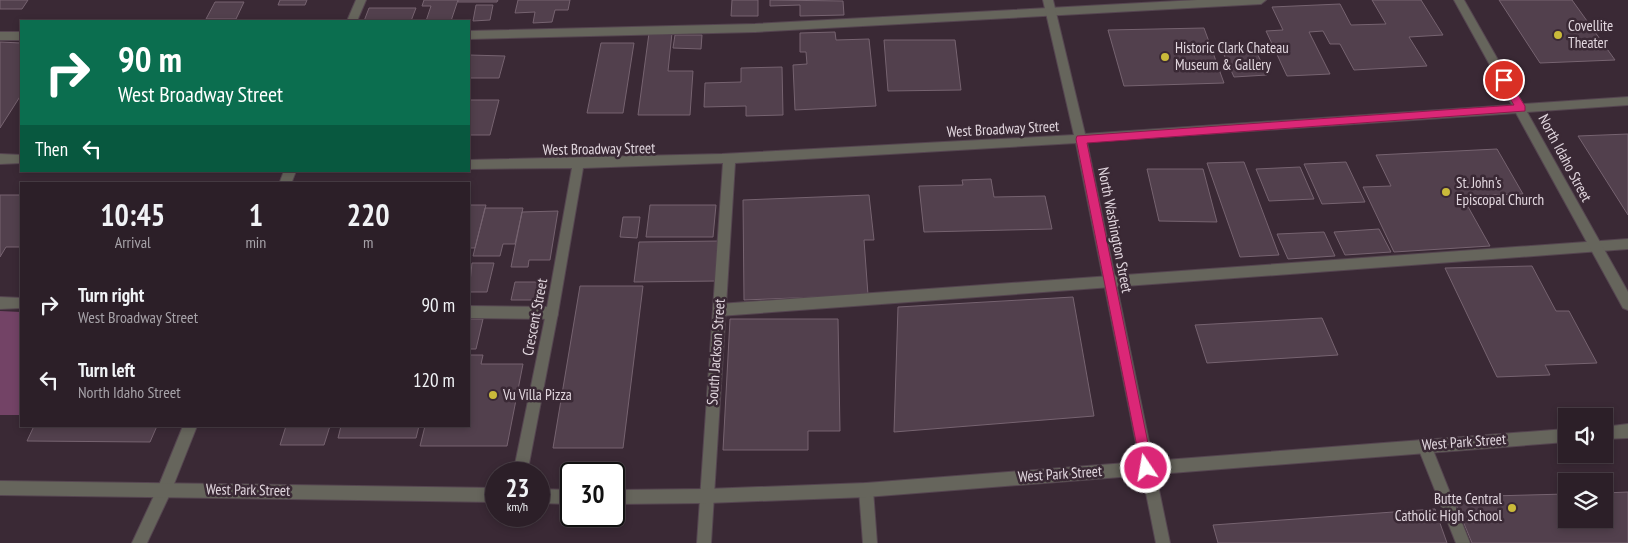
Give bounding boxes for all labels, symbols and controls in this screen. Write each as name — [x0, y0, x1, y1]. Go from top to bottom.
place label: Covellite Theater — [1568, 16, 1613, 52]
marker: Covellite Theater — [1552, 29, 1564, 41]
text: 90 m — [118, 36, 182, 82]
place label: Historic Clark Chateau Museum & Gallery — [1175, 38, 1289, 74]
icon: right — [35, 40, 100, 105]
marker: Historic Clark Chateau Museum & Gallery — [1159, 51, 1171, 63]
pin — [1483, 59, 1525, 101]
icon: arrive — [1490, 66, 1518, 94]
text: West Broadway Street — [118, 80, 283, 108]
street label: North Idaho Street — [1534, 111, 1596, 205]
street label: West Broadway Street — [946, 116, 1060, 141]
icon: left — [78, 135, 106, 163]
text: Then — [35, 137, 68, 161]
street label: West Broadway Street — [543, 138, 655, 159]
street label: North Washington Street — [1094, 165, 1137, 294]
place label: St. John's Episcopal Church — [1456, 173, 1544, 209]
marker: St. John's Episcopal Church — [1440, 186, 1452, 198]
text: 10:45 — [100, 195, 165, 234]
text: 1 — [249, 195, 263, 234]
text: 220 — [347, 195, 390, 234]
text: Arrival — [115, 232, 151, 252]
text: min — [245, 232, 266, 252]
text: m — [363, 232, 373, 252]
street label: Crescent Street — [518, 277, 551, 357]
text: Turn right — [78, 283, 144, 307]
icon: right — [35, 291, 63, 319]
text: 90 m — [422, 293, 455, 317]
street label: South Jackson Street — [702, 298, 729, 406]
text: West Broadway Street — [78, 307, 198, 327]
text: Turn left — [78, 358, 135, 382]
icon: left — [35, 366, 63, 394]
text: 120 m — [413, 368, 455, 392]
text: North Idaho Street — [78, 382, 181, 402]
place label: Vu Villa Pizza — [502, 385, 572, 404]
marker: Vu Villa Pizza — [487, 389, 499, 401]
map controls — [1558, 408, 1613, 528]
button: sound — [1558, 408, 1613, 463]
street label: West Park Street — [1421, 429, 1507, 454]
position arrow — [1119, 441, 1171, 493]
street label: West Park Street — [1017, 461, 1103, 486]
speed limit sign: 30 — [560, 462, 625, 527]
text: 23 — [506, 472, 529, 504]
button: layers — [1558, 473, 1613, 528]
street label: West Park Street — [206, 479, 290, 500]
place label: Butte Central Catholic High School — [1395, 489, 1502, 525]
text: km/h — [507, 499, 528, 514]
marker: Butte Central Catholic High School — [1506, 502, 1518, 514]

